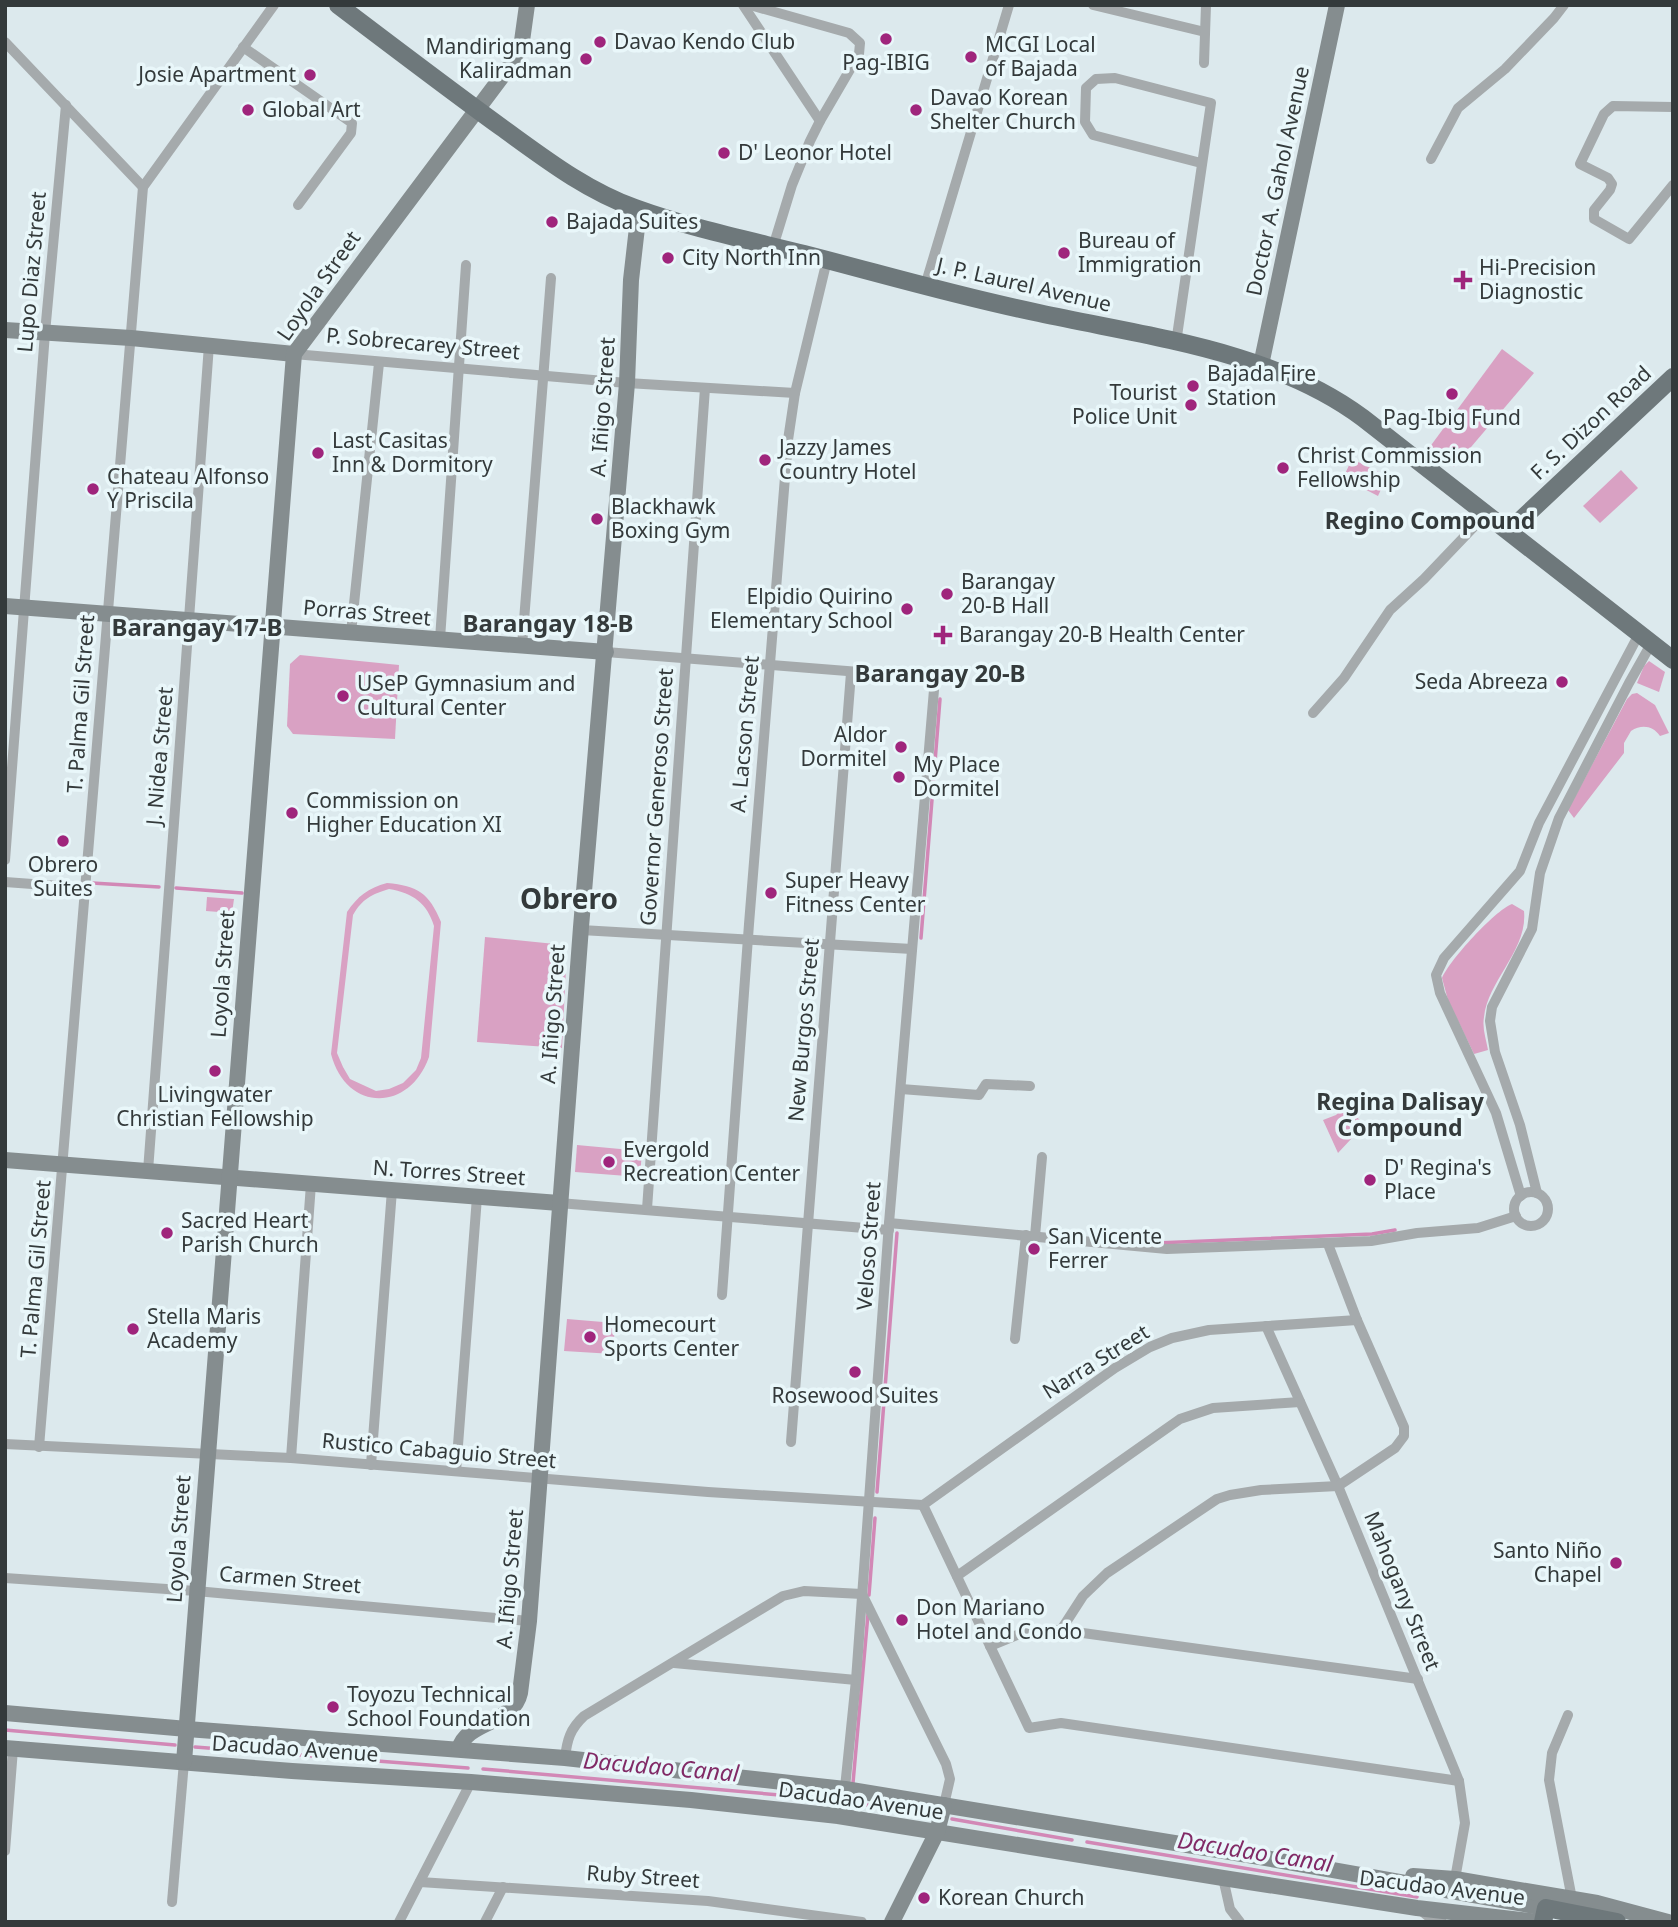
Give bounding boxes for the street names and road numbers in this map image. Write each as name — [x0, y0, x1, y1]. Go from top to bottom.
street label: Doctor A. Gahol Avenue — [1239, 63, 1315, 298]
street label: Lupo Diaz Street — [10, 190, 52, 354]
street label: Loyola Street — [270, 225, 367, 346]
street label: J. P. Laurel Avenue — [932, 250, 1114, 318]
street label: P. Sobrecarey Street — [325, 321, 522, 365]
street label: A. Iñigo Street — [583, 336, 621, 478]
street label: F. S. Dizon Road — [1524, 359, 1657, 486]
street label: Porras Street — [302, 592, 433, 632]
street label: T. Palma Gil Street — [60, 614, 100, 794]
street label: A. Lacson Street — [723, 654, 765, 813]
street label: Governor Generoso Street — [633, 667, 679, 927]
street label: J. Nidea Street — [139, 685, 179, 828]
street label: Loyola Street — [204, 909, 240, 1039]
street label: New Burgos Street — [781, 937, 825, 1123]
street label: A. Iñigo Street — [533, 943, 571, 1085]
street label: N. Torres Street — [372, 1153, 527, 1191]
street label: T. Palma Gil Street — [13, 1178, 57, 1359]
street label: Veloso Street — [850, 1180, 886, 1311]
street label: Narra Street — [1037, 1317, 1154, 1405]
street label: Rustico Cabaguio Street — [321, 1426, 558, 1474]
street label: Loyola Street — [160, 1474, 196, 1604]
street label: Mahogany Street — [1358, 1507, 1448, 1675]
street label: A. Iñigo Street — [489, 1508, 529, 1650]
street label: Carmen Street — [218, 1559, 363, 1599]
street label: Dacudao Avenue — [211, 1728, 379, 1768]
street label: Dacudao Avenue — [777, 1775, 946, 1825]
street label: Ruby Street — [586, 1858, 701, 1894]
street label: Dacudao Avenue — [1358, 1863, 1527, 1911]

